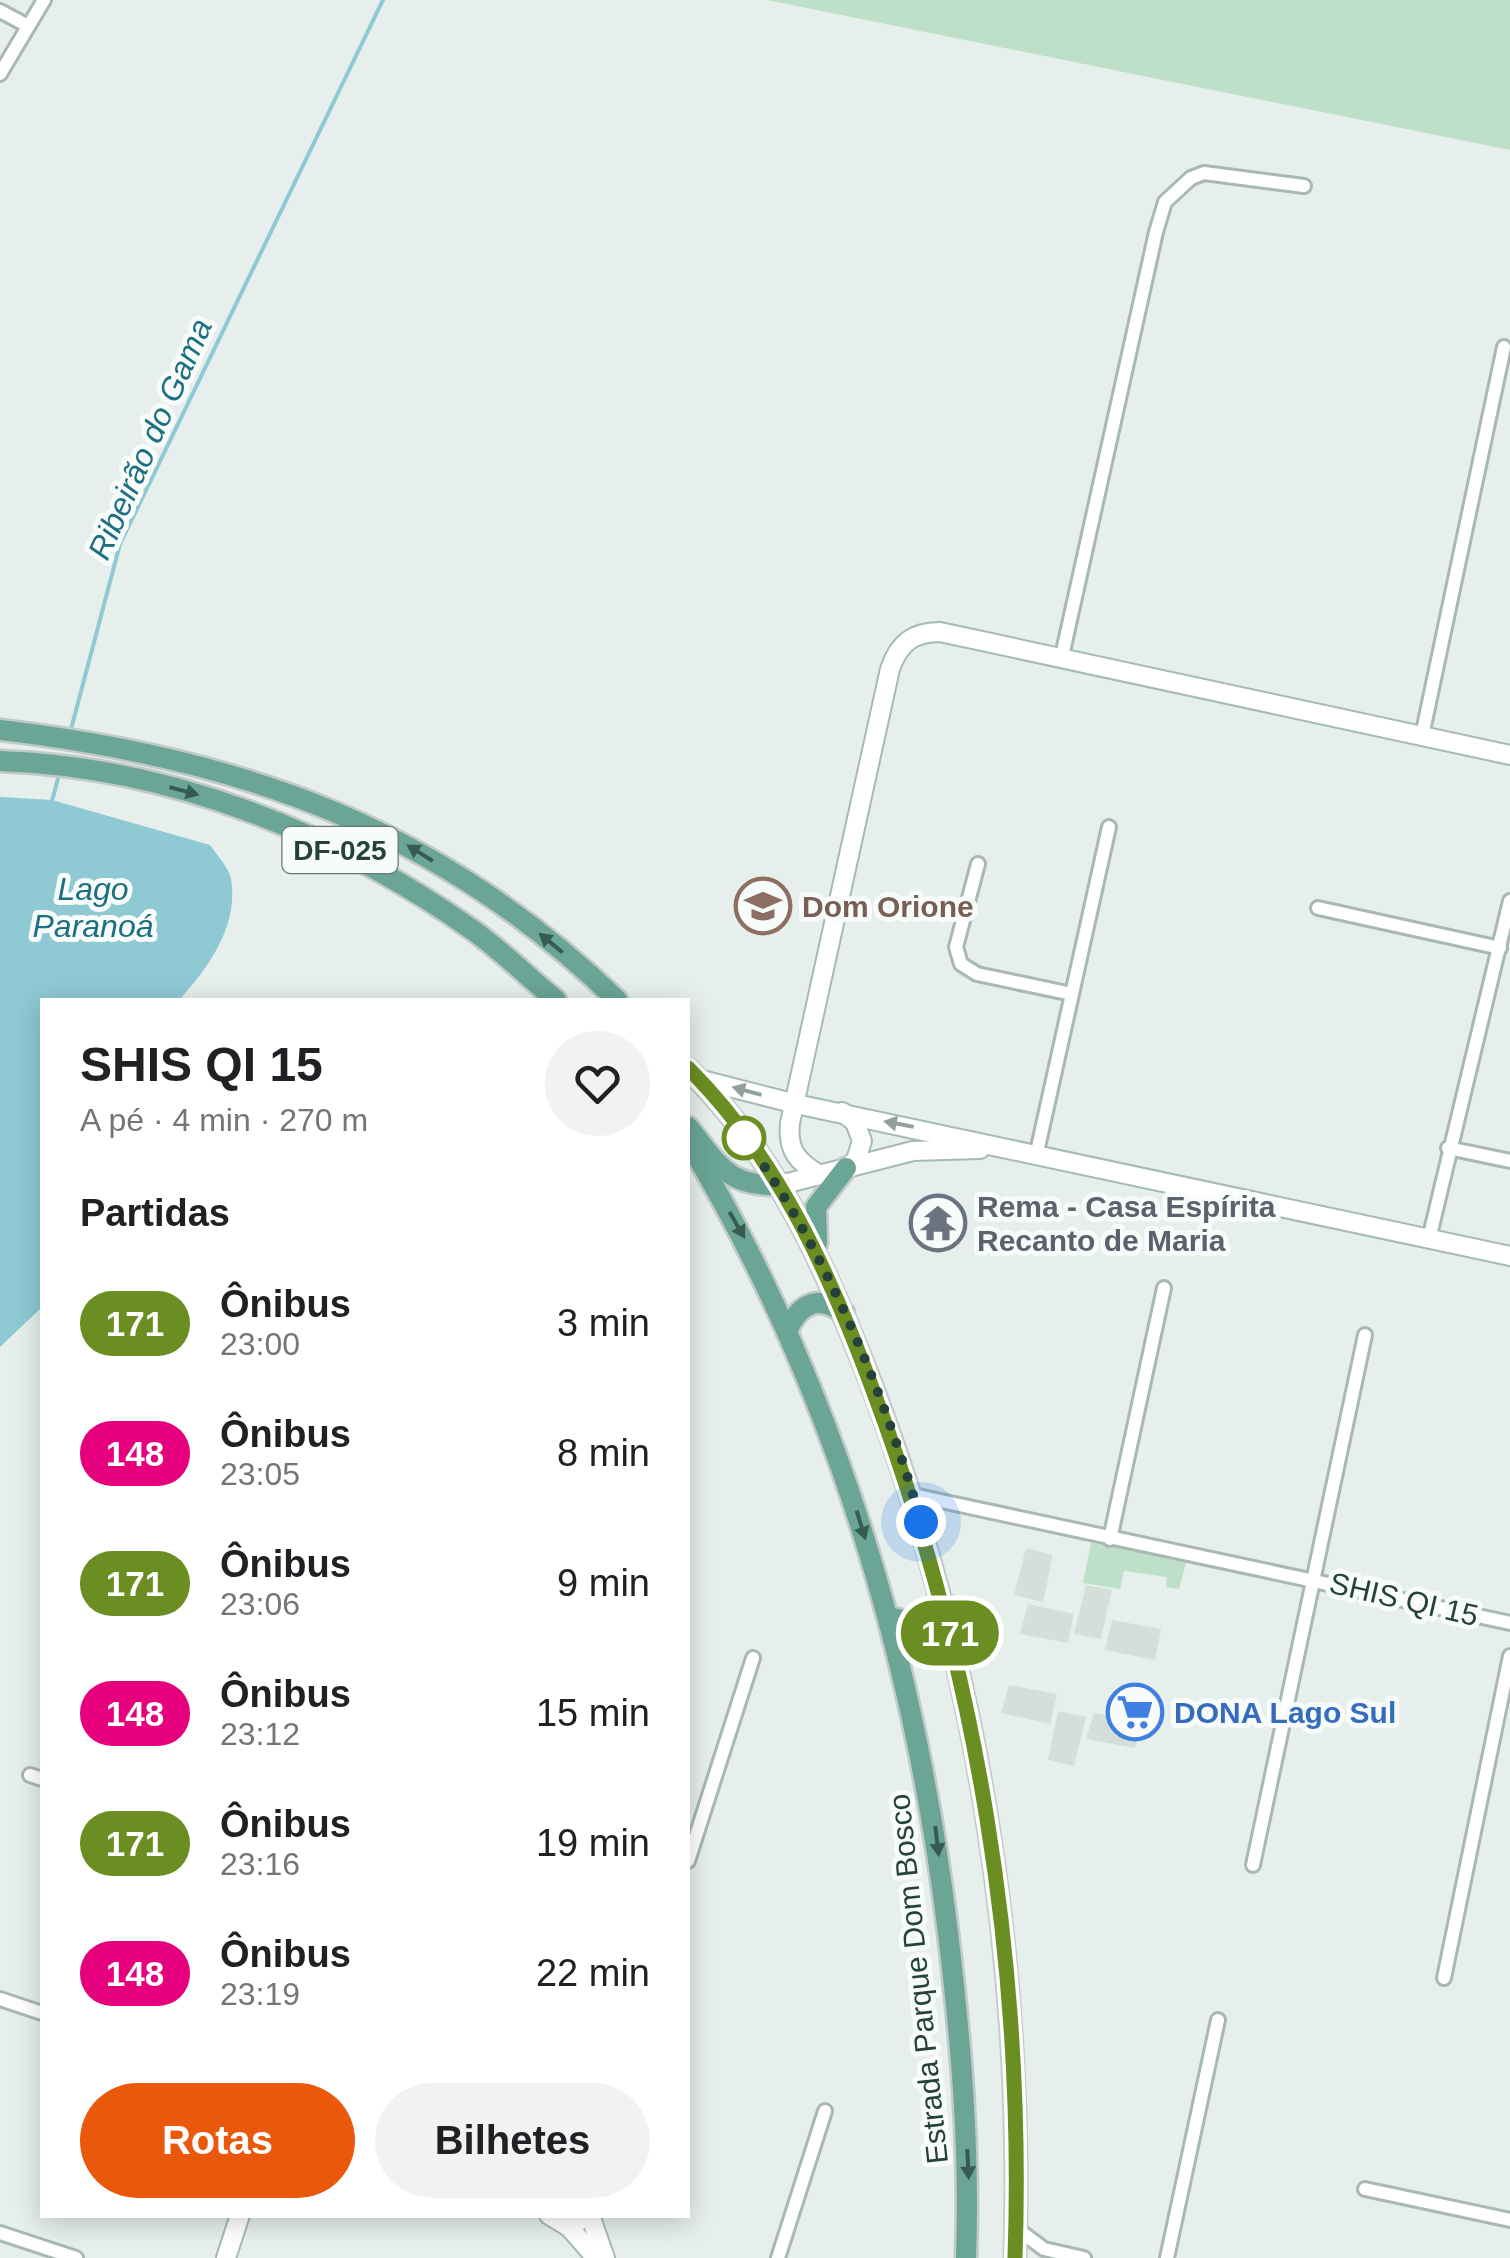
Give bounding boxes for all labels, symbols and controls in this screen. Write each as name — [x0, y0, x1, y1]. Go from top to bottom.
water label: Ribeirão do Gama — [81, 313, 219, 565]
one-way arrow — [169, 783, 200, 799]
road number: DF-025 — [282, 827, 398, 873]
one-way arrow — [406, 845, 434, 863]
water label: Lago Paranoá — [33, 871, 153, 944]
school or university icon: Dom Orione — [733, 876, 793, 936]
place label: Dom Orione — [802, 890, 974, 923]
one-way arrow — [538, 933, 563, 954]
button: heart — [545, 1031, 650, 1136]
text: SHIS QI 15 — [80, 1038, 323, 1091]
one-way arrow — [731, 1083, 762, 1099]
text: A pé · 4 min · 270 m — [80, 1102, 368, 1138]
one-way arrow — [883, 1115, 914, 1131]
unlabelled marker — [723, 1117, 765, 1159]
place label: Rema - Casa Espírita Recanto de Maria — [977, 1190, 1276, 1257]
text: Partidas — [80, 1192, 230, 1234]
temple icon: Rema - Casa Espírita Recanto de Maria — [908, 1193, 968, 1253]
one-way arrow — [728, 1211, 745, 1239]
text: Ônibus — [220, 1283, 351, 1325]
text: 3 min — [557, 1302, 650, 1344]
text: 171 — [106, 1304, 164, 1343]
text: 23:00 — [220, 1326, 300, 1362]
text: Ônibus — [220, 1413, 351, 1455]
text: 8 min — [557, 1432, 650, 1474]
text: 148 — [106, 1434, 164, 1473]
text: 23:05 — [220, 1456, 300, 1492]
your location — [896, 1497, 946, 1547]
one-way arrow — [854, 1510, 869, 1540]
text: Ônibus — [220, 1543, 351, 1585]
text: 9 min — [557, 1562, 650, 1604]
text: 171 — [106, 1564, 164, 1603]
street label: SHIS QI 15 — [1326, 1566, 1482, 1632]
text: 23:06 — [220, 1586, 300, 1622]
line badge: 171 — [892, 1600, 1008, 1666]
text: 171 — [921, 1614, 979, 1653]
text: Ônibus — [220, 1673, 351, 1715]
supermarket icon: DONA Lago Sul — [1105, 1682, 1165, 1742]
text: 15 min — [536, 1692, 650, 1734]
text: 148 — [106, 1694, 164, 1733]
place label: DONA Lago Sul — [1174, 1696, 1396, 1729]
text: 23:12 — [220, 1716, 300, 1752]
street label: Estrada Parque Dom Bosco — [882, 1792, 954, 2166]
text: Ônibus — [220, 1803, 351, 1845]
text: 19 min — [536, 1822, 650, 1864]
text: 171 — [106, 1824, 164, 1863]
one-way arrow — [929, 1825, 945, 1857]
text: 23:16 — [220, 1846, 300, 1882]
text: Ônibus — [220, 1933, 351, 1975]
text: 22 min — [536, 1952, 650, 1994]
text: 148 — [106, 1954, 164, 1993]
text: 23:19 — [220, 1976, 300, 2012]
button: Rotas — [80, 2083, 355, 2198]
button: Bilhetes — [375, 2083, 650, 2198]
one-way arrow — [960, 2149, 976, 2180]

